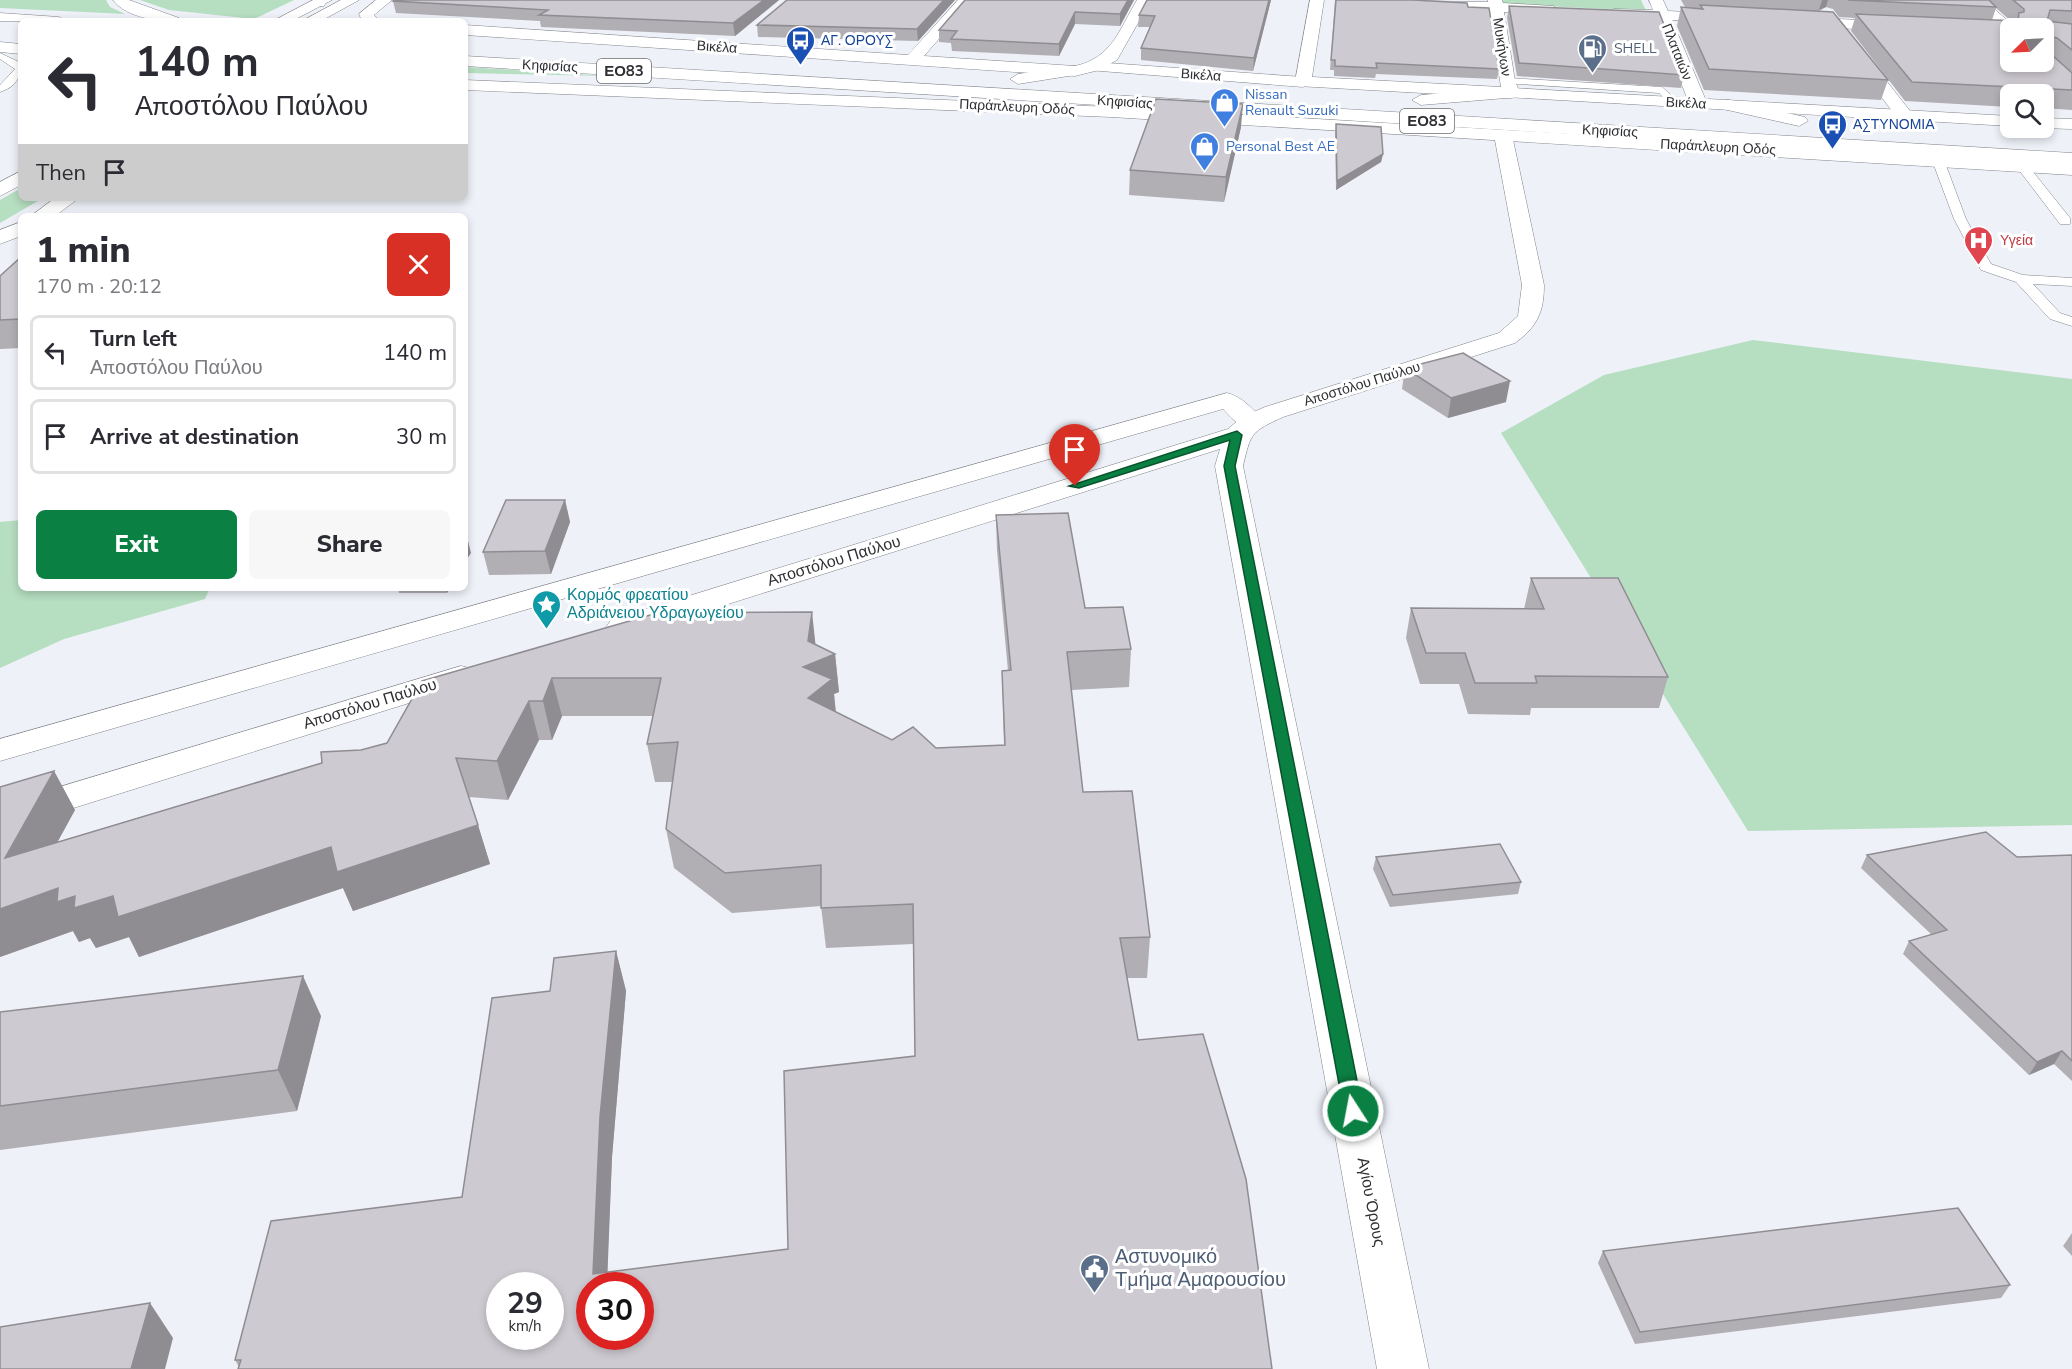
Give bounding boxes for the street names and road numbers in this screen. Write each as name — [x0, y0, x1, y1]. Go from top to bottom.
street label: Μυκήνων — [1488, 16, 1516, 78]
street label: Πλαταιών — [1657, 21, 1697, 83]
street label: Βικέλα — [696, 36, 738, 58]
street label: Κηφισίας — [522, 55, 579, 77]
road number: ΕΟ83 — [597, 59, 651, 83]
street label: Βικέλα — [1180, 64, 1222, 86]
street label: Κηφισίας — [1096, 91, 1154, 113]
street label: Βικέλα — [1665, 92, 1707, 114]
street label: Παράπλευρη Οδός — [959, 94, 1076, 120]
road number: ΕΟ83 — [1400, 109, 1454, 133]
street label: Κηφισίας — [1582, 120, 1639, 142]
street label: Παράπλευρη Οδός — [1660, 134, 1777, 160]
street label: Αποστόλου Παύλου — [1301, 357, 1423, 411]
street label: Αποστόλου Παύλου — [765, 530, 903, 592]
street label: Αποστόλου Παύλου — [301, 673, 439, 735]
street label: Αγίου Όρους — [1352, 1155, 1390, 1249]

